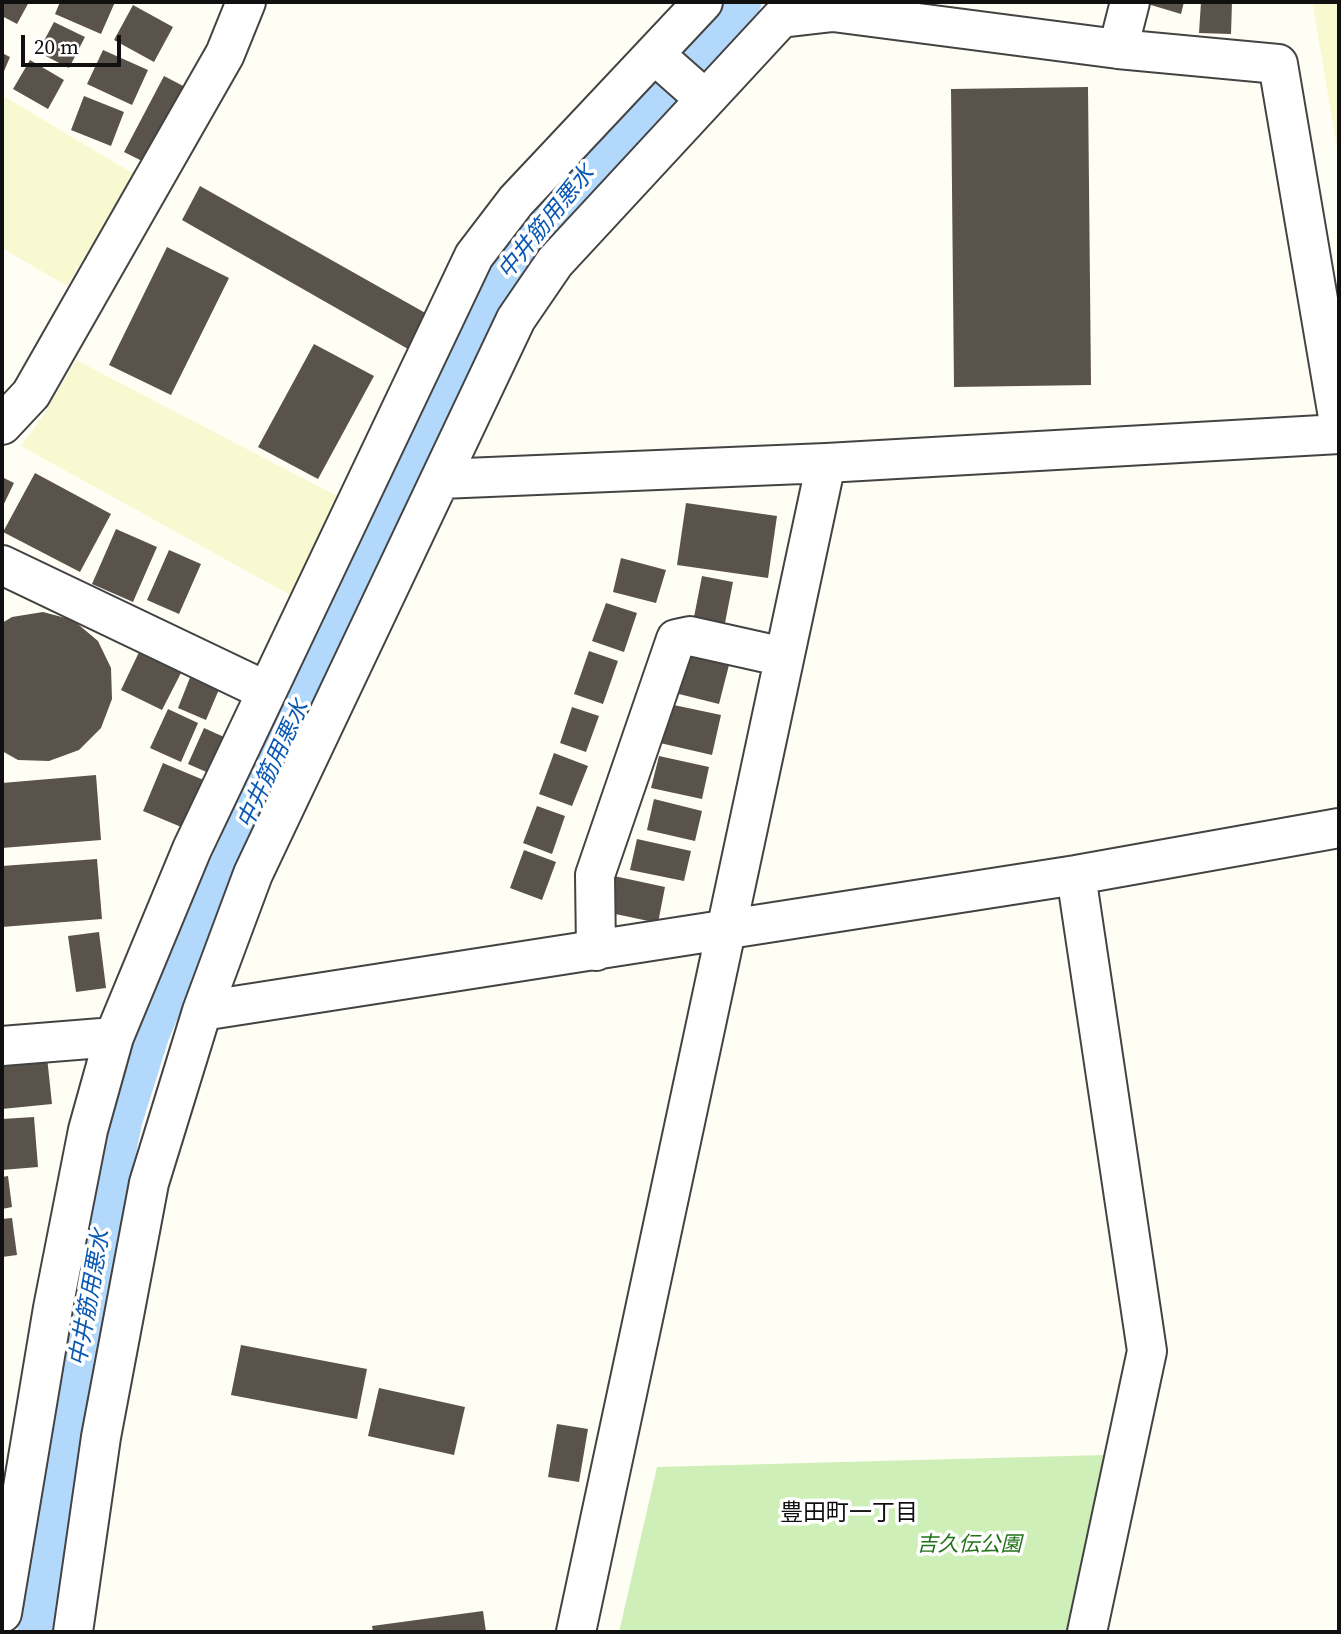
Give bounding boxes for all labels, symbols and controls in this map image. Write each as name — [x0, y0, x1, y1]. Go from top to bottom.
scale bar — [24, 21, 124, 65]
text: 20 m — [34, 32, 79, 61]
water label: 中井筋用悪水 — [493, 161, 601, 285]
water label: 中井筋用悪水 — [232, 697, 316, 833]
water label: 中井筋用悪水 — [65, 1228, 117, 1368]
district label: 豊田町一丁目 — [780, 1500, 918, 1528]
park label: 吉久伝公園 — [917, 1533, 1021, 1559]

